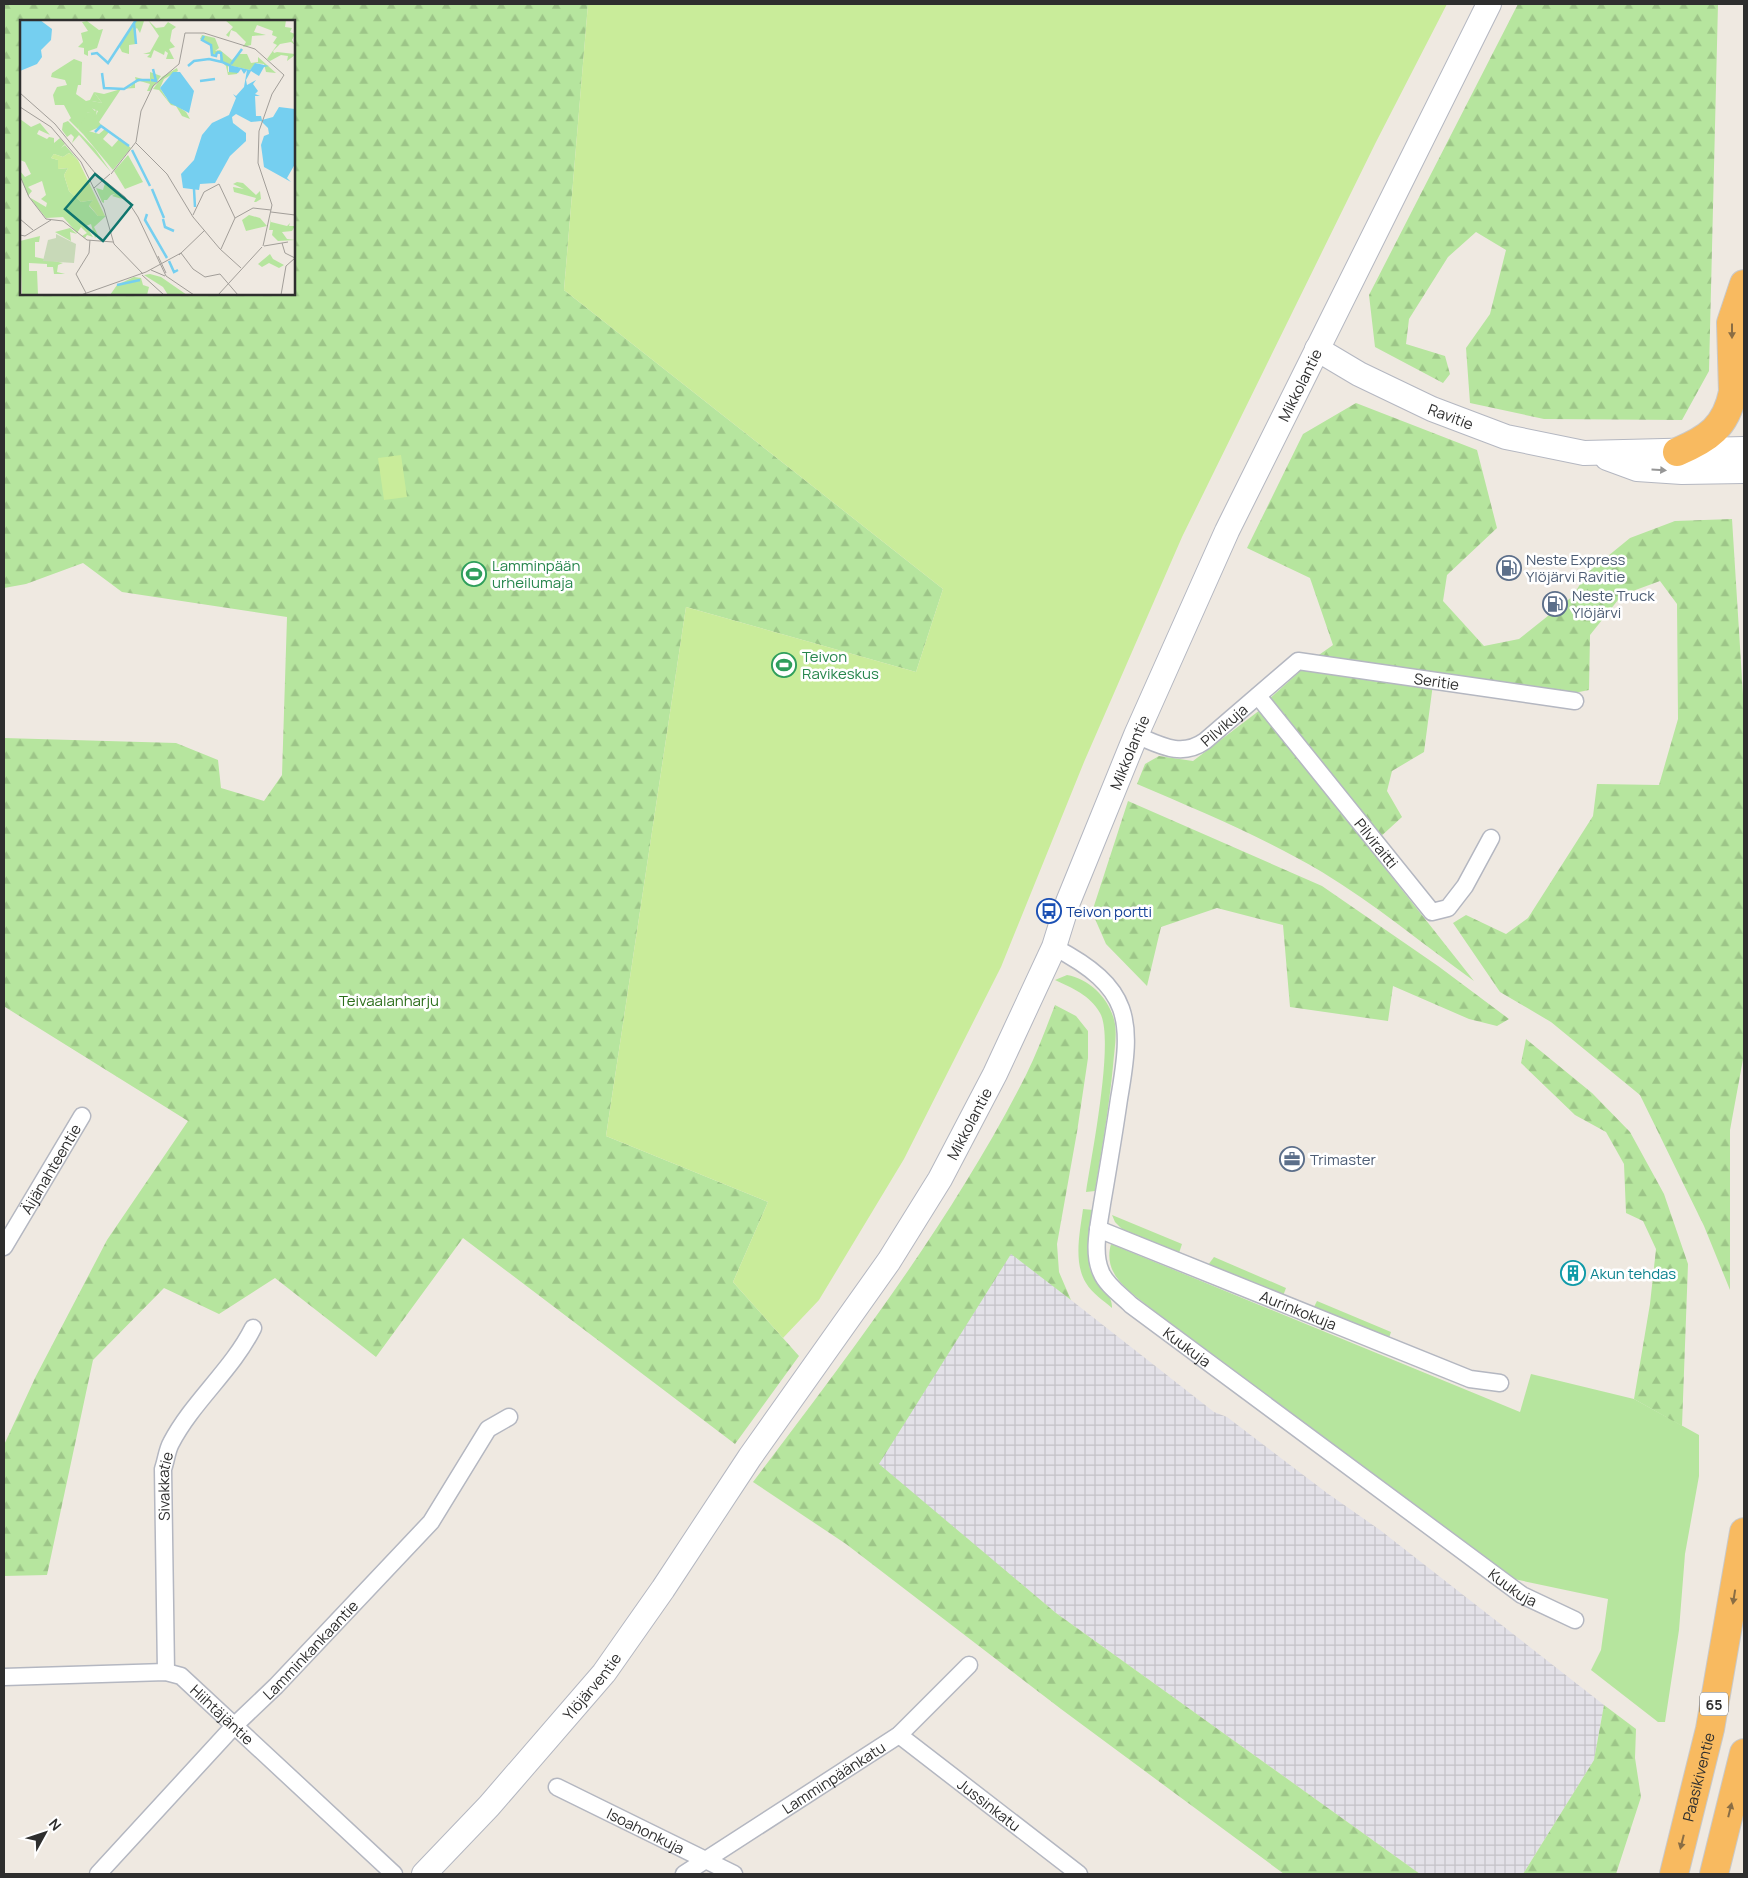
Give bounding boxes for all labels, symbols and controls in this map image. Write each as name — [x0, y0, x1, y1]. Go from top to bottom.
inset map — [20, 20, 295, 295]
one-way arrow — [1728, 323, 1736, 339]
street label: Mikkolantie — [1273, 345, 1327, 425]
street label: Ravitie — [1425, 398, 1477, 434]
one-way arrow — [1651, 467, 1667, 475]
place label: Neste Express Ylöjärvi Ravitie — [1526, 549, 1626, 587]
place label: Lamminpään urheilumaja — [492, 555, 580, 593]
fuel station icon: Neste Express Ylöjärvi Ravitie — [1496, 555, 1522, 581]
sports icon: Lamminpään urheilumaja — [461, 561, 487, 587]
place label: Neste Truck Ylöjärvi — [1572, 585, 1655, 623]
fuel station icon: Neste Truck Ylöjärvi — [1542, 591, 1568, 617]
place label: Teivon Ravikeskus — [802, 646, 879, 684]
sports icon: Teivon Ravikeskus — [771, 652, 797, 678]
street label: Seritie — [1413, 667, 1461, 695]
street label: Pilvikuja — [1196, 699, 1252, 751]
street label: Mikkolantie — [1104, 711, 1154, 793]
street label: Pilviraitti — [1350, 814, 1403, 873]
bus stop icon: Teivon portti — [1036, 898, 1062, 924]
place label: Teivon portti — [1066, 901, 1152, 922]
park label: Teivaalanharju — [339, 990, 439, 1011]
street label: Mikkolantie — [941, 1084, 997, 1163]
street label: Äijänahteentie — [16, 1120, 86, 1218]
office icon: Trimaster — [1279, 1146, 1305, 1172]
place label: Trimaster — [1310, 1149, 1377, 1170]
building icon: Akun tehdas — [1560, 1260, 1586, 1286]
place label: Akun tehdas — [1590, 1263, 1676, 1284]
street label: Aurinkokuja — [1257, 1285, 1340, 1335]
street label: Kuukuja — [1159, 1322, 1216, 1372]
street label: Sivakkatie — [153, 1449, 178, 1521]
street label: Kuukuja — [1484, 1563, 1541, 1611]
one-way arrow — [1729, 1589, 1737, 1605]
street label: Lamminkankaantie — [258, 1595, 363, 1704]
street label: Ylöjärventie — [558, 1648, 626, 1724]
street label: Hiihtäjäntie — [186, 1679, 259, 1749]
road number: 65 — [1700, 1692, 1728, 1716]
street label: Paasikiventie — [1677, 1730, 1719, 1824]
street label: Lamminpäänkatu — [778, 1736, 889, 1819]
street label: Jussinkatu — [953, 1774, 1025, 1836]
street label: Isoahonkuja — [604, 1803, 688, 1859]
one-way arrow — [1726, 1803, 1734, 1818]
north arrow — [20, 1808, 70, 1858]
text: N — [45, 1814, 66, 1834]
one-way arrow — [1678, 1834, 1686, 1849]

